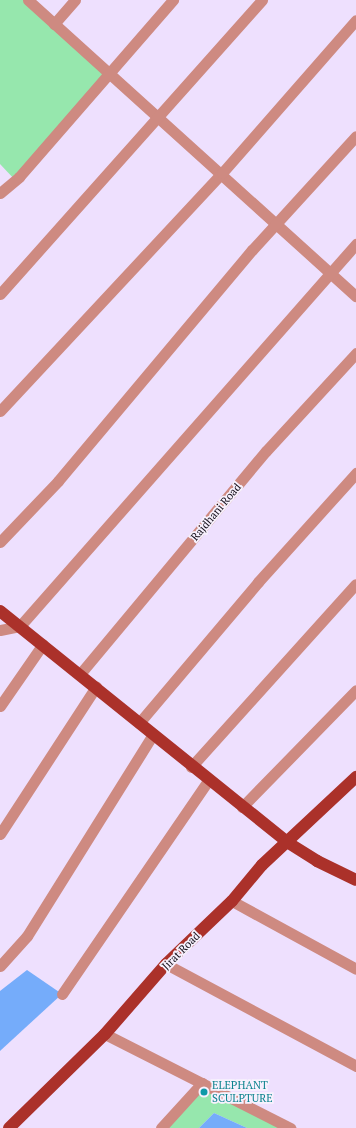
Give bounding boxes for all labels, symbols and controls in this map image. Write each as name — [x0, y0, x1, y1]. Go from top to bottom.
street label: Rajdhani Road — [188, 481, 244, 543]
street label: Jirat Road — [159, 929, 203, 973]
place label: ELEPHANT SCULPTURE — [212, 1079, 273, 1105]
marker: ELEPHANT SCULPTURE — [199, 1087, 209, 1097]

